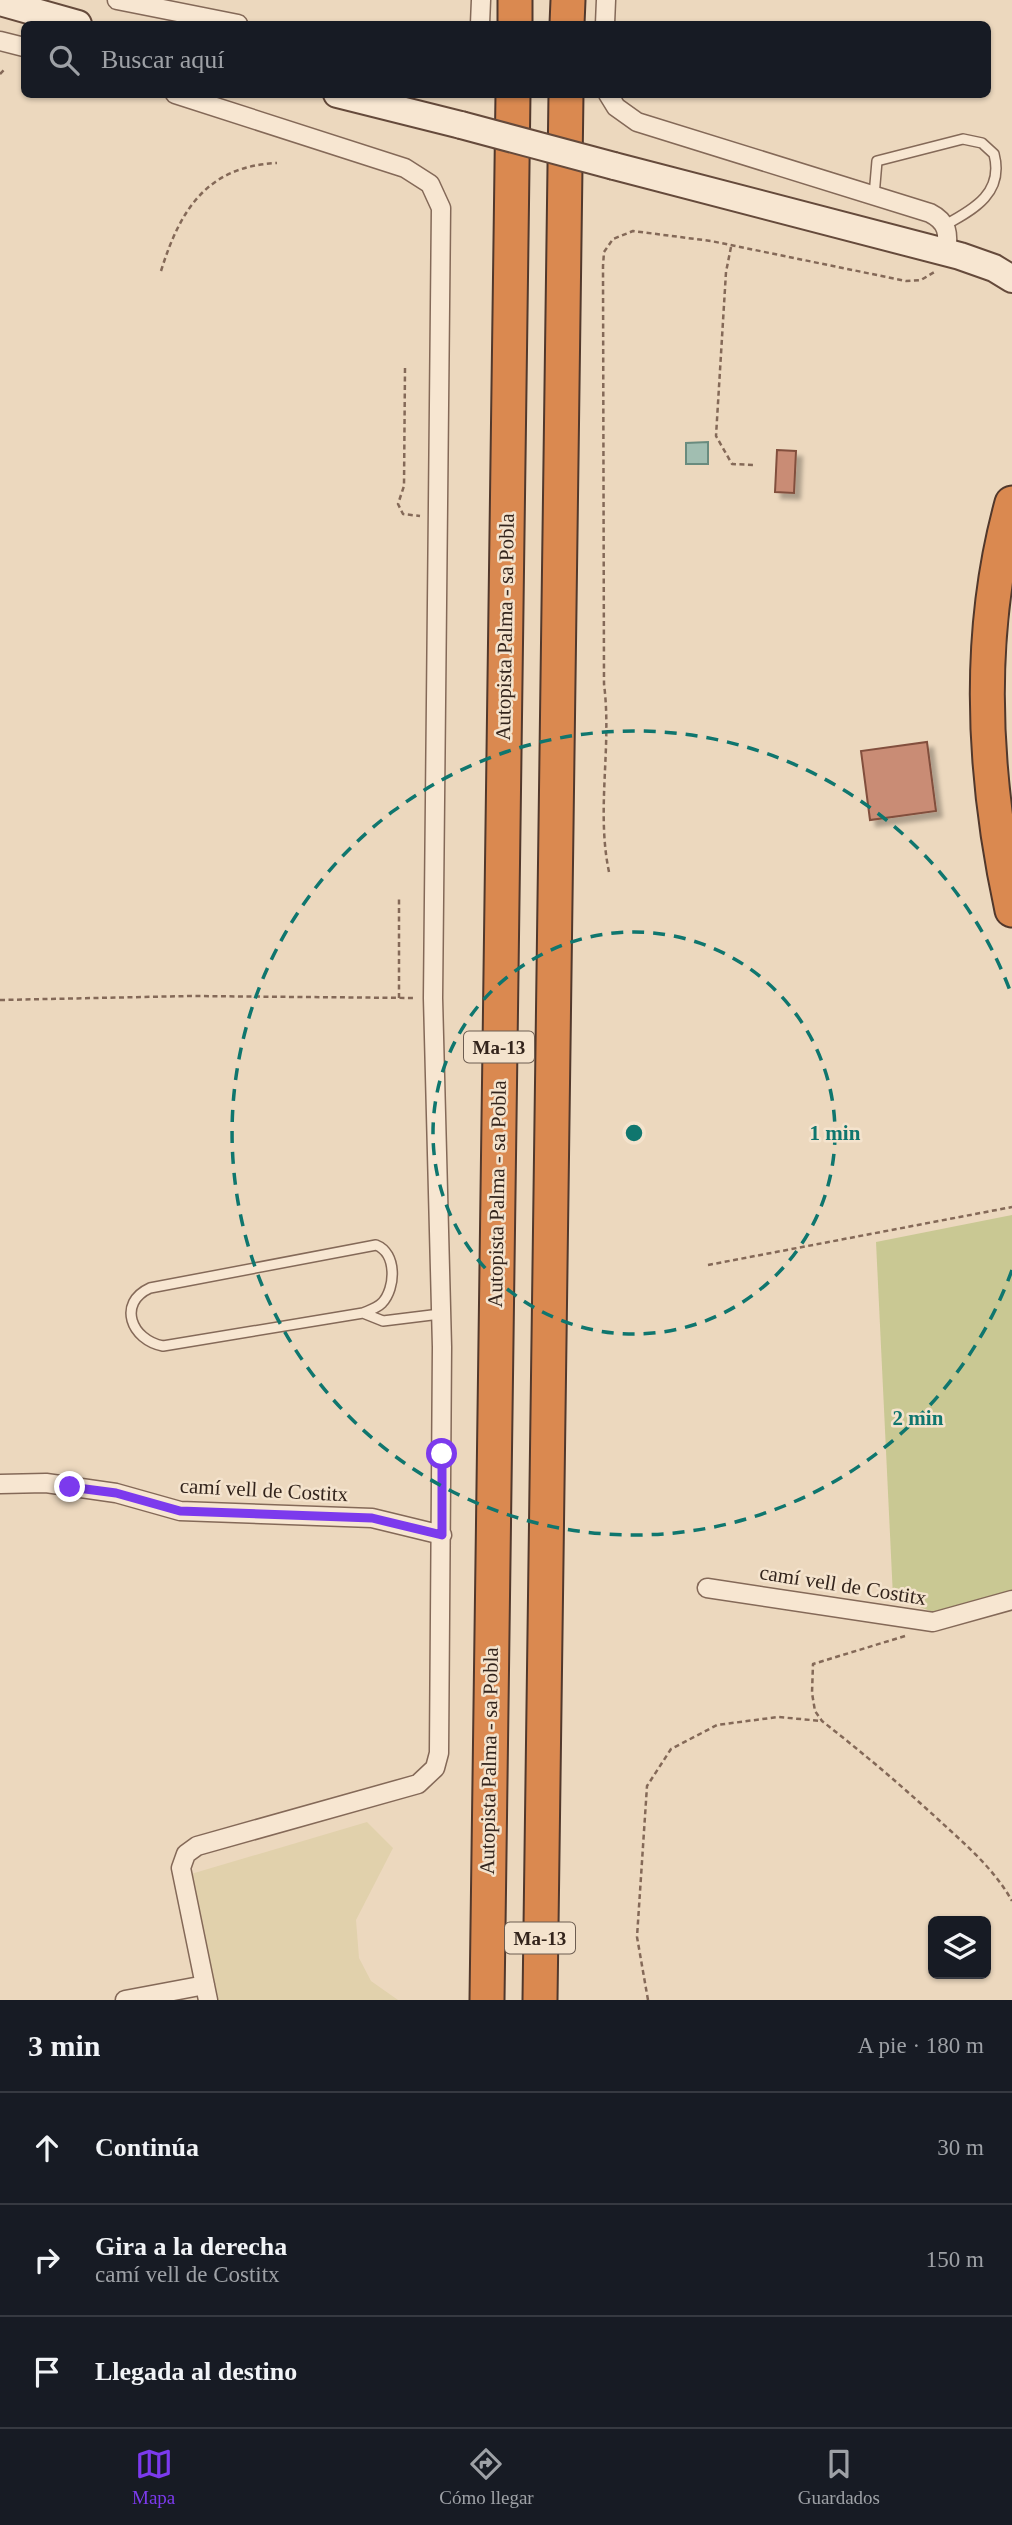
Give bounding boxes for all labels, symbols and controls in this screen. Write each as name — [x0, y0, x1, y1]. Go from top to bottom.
search box — [21, 21, 991, 98]
icon: search — [45, 41, 83, 79]
text: Buscar aquí — [101, 45, 224, 74]
street label: Autopista Palma - sa Pobla — [491, 512, 519, 741]
road number: Ma-13 — [464, 1032, 534, 1063]
street label: Autopista Palma - sa Pobla — [483, 1079, 511, 1308]
centre of rings — [622, 1121, 646, 1145]
text: 1 min — [810, 1121, 861, 1145]
text: 2 min — [893, 1406, 944, 1430]
route start — [426, 1438, 457, 1469]
route end — [54, 1471, 85, 1502]
street label: camí vell de Costitx — [179, 1474, 349, 1506]
street label: camí vell de Costitx — [758, 1560, 929, 1610]
street label: Autopista Palma - sa Pobla — [475, 1646, 503, 1875]
map controls — [928, 1916, 991, 1979]
button: layers — [928, 1916, 991, 1979]
road number: Ma-13 — [505, 1922, 575, 1954]
text: 3 min — [28, 2029, 101, 2062]
text: A pie · 180 m — [858, 2033, 984, 2058]
icon: ahead — [28, 2129, 66, 2167]
text: Continúa — [95, 2133, 199, 2162]
text: 30 m — [937, 2135, 984, 2160]
text: Gira a la derecha — [95, 2232, 287, 2261]
icon: right — [28, 2241, 66, 2279]
text: 150 m — [926, 2247, 984, 2272]
text: camí vell de Costitx — [95, 2262, 280, 2287]
icon: arrive — [28, 2353, 66, 2391]
text: Llegada al destino — [95, 2357, 297, 2386]
tab: Mapa — [132, 2445, 175, 2509]
tab: Cómo llegar — [439, 2445, 534, 2509]
tab: Guardados — [798, 2445, 880, 2509]

